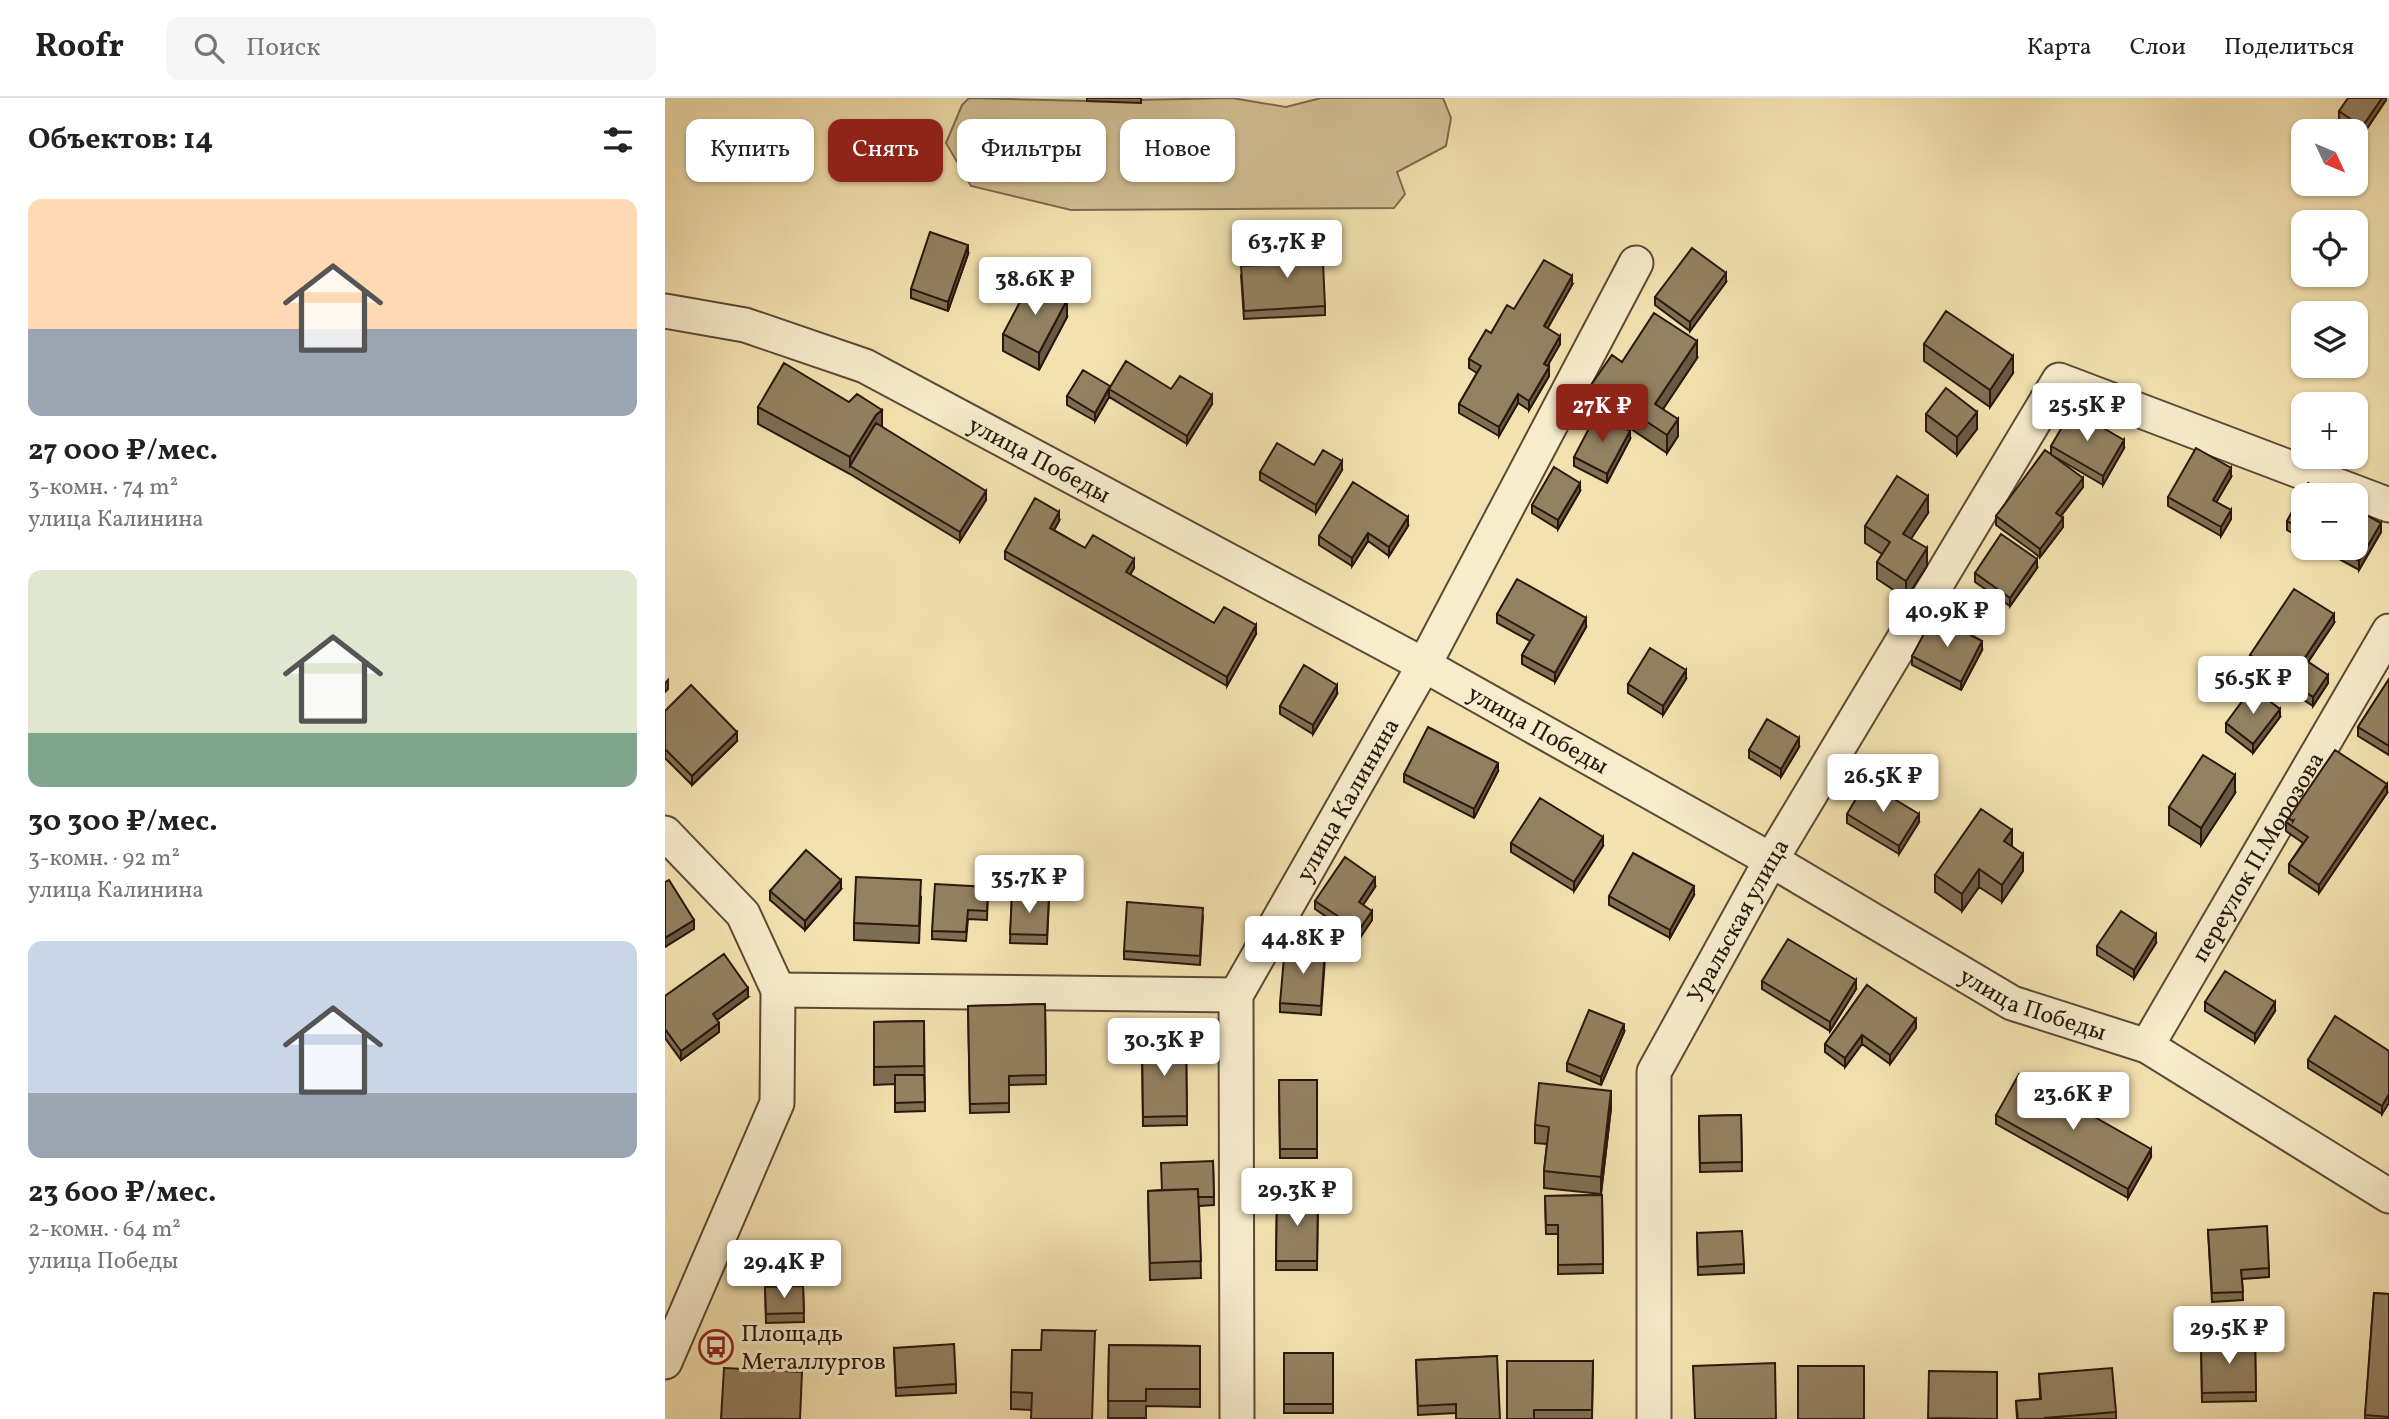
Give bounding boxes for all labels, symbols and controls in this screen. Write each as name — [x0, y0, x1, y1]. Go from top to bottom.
search box — [166, 17, 656, 80]
text: Roofr — [35, 25, 124, 71]
icon: search — [190, 29, 228, 67]
text: Поиск — [246, 30, 320, 66]
text: Карта — [2027, 31, 2092, 65]
text: Слои — [2130, 31, 2186, 65]
text: Поделиться — [2224, 31, 2354, 65]
text: Объектов: 14 — [28, 119, 213, 161]
chip: Купить — [686, 119, 814, 182]
chip: Снять — [828, 119, 943, 182]
chip: Фильтры — [957, 119, 1106, 182]
chip: Новое — [1120, 119, 1235, 182]
north arrow — [2291, 119, 2368, 196]
map controls — [2291, 119, 2368, 560]
icon: filters — [599, 121, 637, 159]
button: locate — [2291, 210, 2368, 287]
pin: 63.7K ₽ — [1222, 220, 1352, 280]
text: 63.7K ₽ — [1248, 227, 1326, 259]
icon: home — [270, 245, 396, 371]
pin: 38.6K ₽ — [970, 258, 1100, 317]
text: 38.6K ₽ — [995, 264, 1075, 296]
button: layers — [2291, 301, 2368, 378]
pin: 27K ₽ — [1553, 384, 1651, 444]
pin: 25.5K ₽ — [2022, 384, 2152, 443]
text: 25.5K ₽ — [2048, 390, 2126, 422]
text: 27K ₽ — [1572, 391, 1632, 423]
button: + — [2291, 392, 2368, 469]
street label: улица Победы — [961, 409, 1116, 513]
text: 27 000 ₽/мес. — [28, 430, 218, 472]
text: 3-комн. · 74 m² — [28, 472, 178, 504]
button: − — [2291, 483, 2368, 560]
text: улица Калинина — [28, 504, 204, 536]
pin: 40.9K ₽ — [1882, 589, 2012, 649]
text: 40.9K ₽ — [1905, 596, 1989, 628]
icon: home — [270, 616, 396, 742]
pin: 56.5K ₽ — [2188, 656, 2318, 716]
text: 56.5K ₽ — [2214, 663, 2292, 695]
street label: улица Победы — [1461, 678, 1614, 784]
street label: улица Калинина — [1289, 712, 1409, 889]
street label: переулок П.Морозова — [2184, 746, 2334, 969]
pin: 26.5K ₽ — [1818, 754, 1948, 814]
text: 26.5K ₽ — [1844, 761, 1923, 793]
text: 30 300 ₽/мес. — [28, 801, 218, 843]
street label: Уральская улица — [1680, 833, 1799, 1010]
text: 3-комн. · 92 m² — [28, 843, 180, 875]
pin: 35.7K ₽ — [964, 856, 1094, 915]
text: 35.7K ₽ — [991, 862, 1067, 894]
text: улица Калинина — [28, 875, 204, 907]
pin: 44.8K ₽ — [1238, 916, 1368, 976]
text: 44.8K ₽ — [1261, 923, 1345, 955]
street label: улица Победы — [1952, 960, 2110, 1051]
icon: home — [270, 987, 396, 1113]
pin: 30.3K ₽ — [1099, 1018, 1229, 1078]
text: 30.3K ₽ — [1124, 1025, 1204, 1057]
pin: 23.6K ₽ — [2008, 1072, 2138, 1132]
text: 23.6K ₽ — [2033, 1079, 2113, 1111]
pin: 29.3K ₽ — [1232, 1168, 1362, 1228]
text: 23 600 ₽/мес. — [28, 1172, 217, 1214]
text: 29.3K ₽ — [1257, 1175, 1337, 1207]
text: 2-комн. · 64 m² — [28, 1214, 181, 1246]
pin: 29.4K ₽ — [719, 1240, 849, 1300]
text: улица Победы — [28, 1246, 178, 1278]
text: 29.4K ₽ — [743, 1247, 825, 1279]
pin: 29.5K ₽ — [2164, 1306, 2294, 1366]
text: 29.5K ₽ — [2190, 1313, 2268, 1345]
place label: Площадь Металлургов — [741, 1318, 886, 1380]
bus stop icon: Площадь Металлургов — [697, 1328, 735, 1366]

